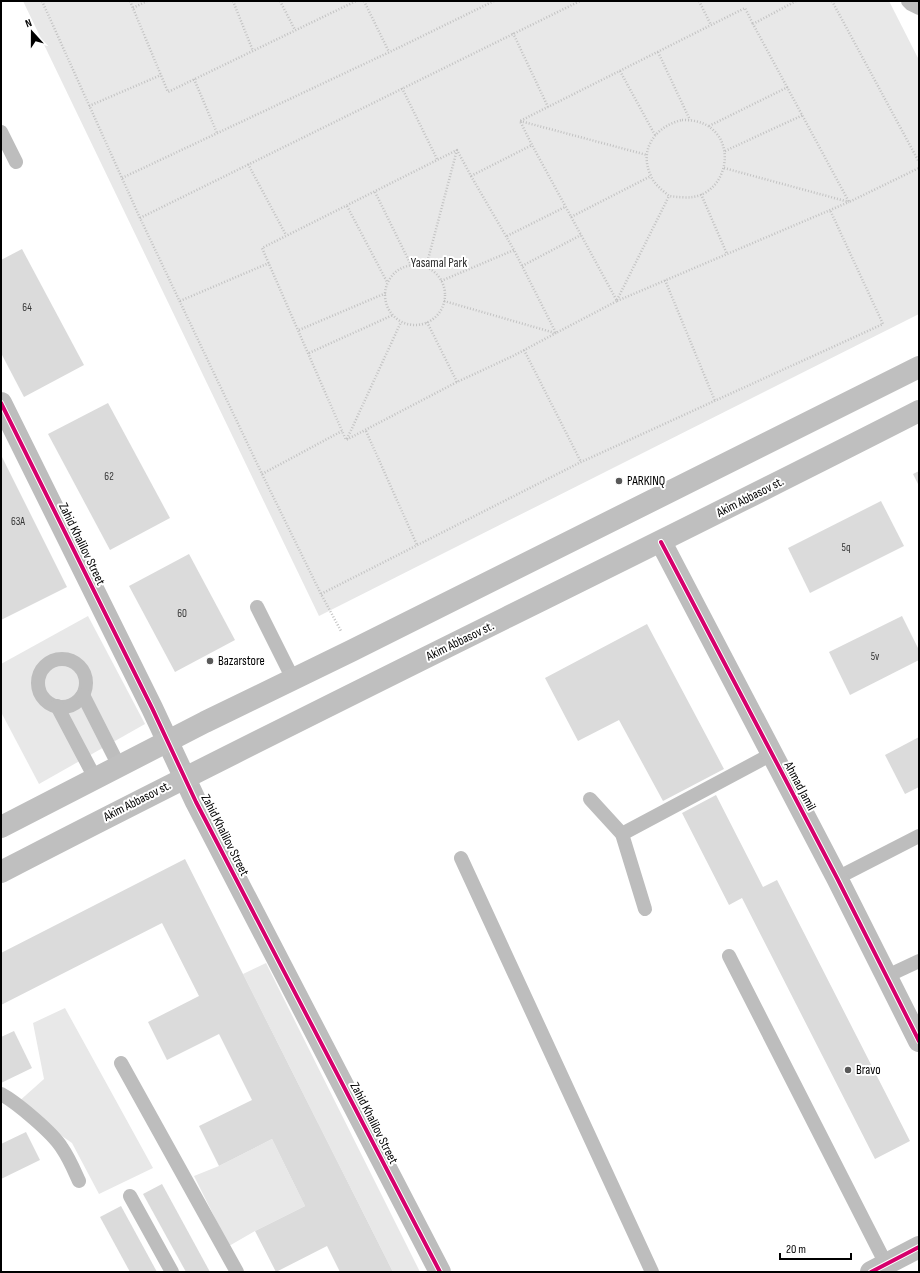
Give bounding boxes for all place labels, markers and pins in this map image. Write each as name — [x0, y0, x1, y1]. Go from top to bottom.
place label: PARKINQ — [627, 473, 665, 489]
marker: PARKINQ — [614, 476, 624, 486]
place label: Bazarstore — [218, 653, 265, 669]
marker: Bazarstore — [205, 656, 215, 666]
place label: Bravo — [856, 1062, 881, 1078]
marker: Bravo — [843, 1065, 853, 1075]

